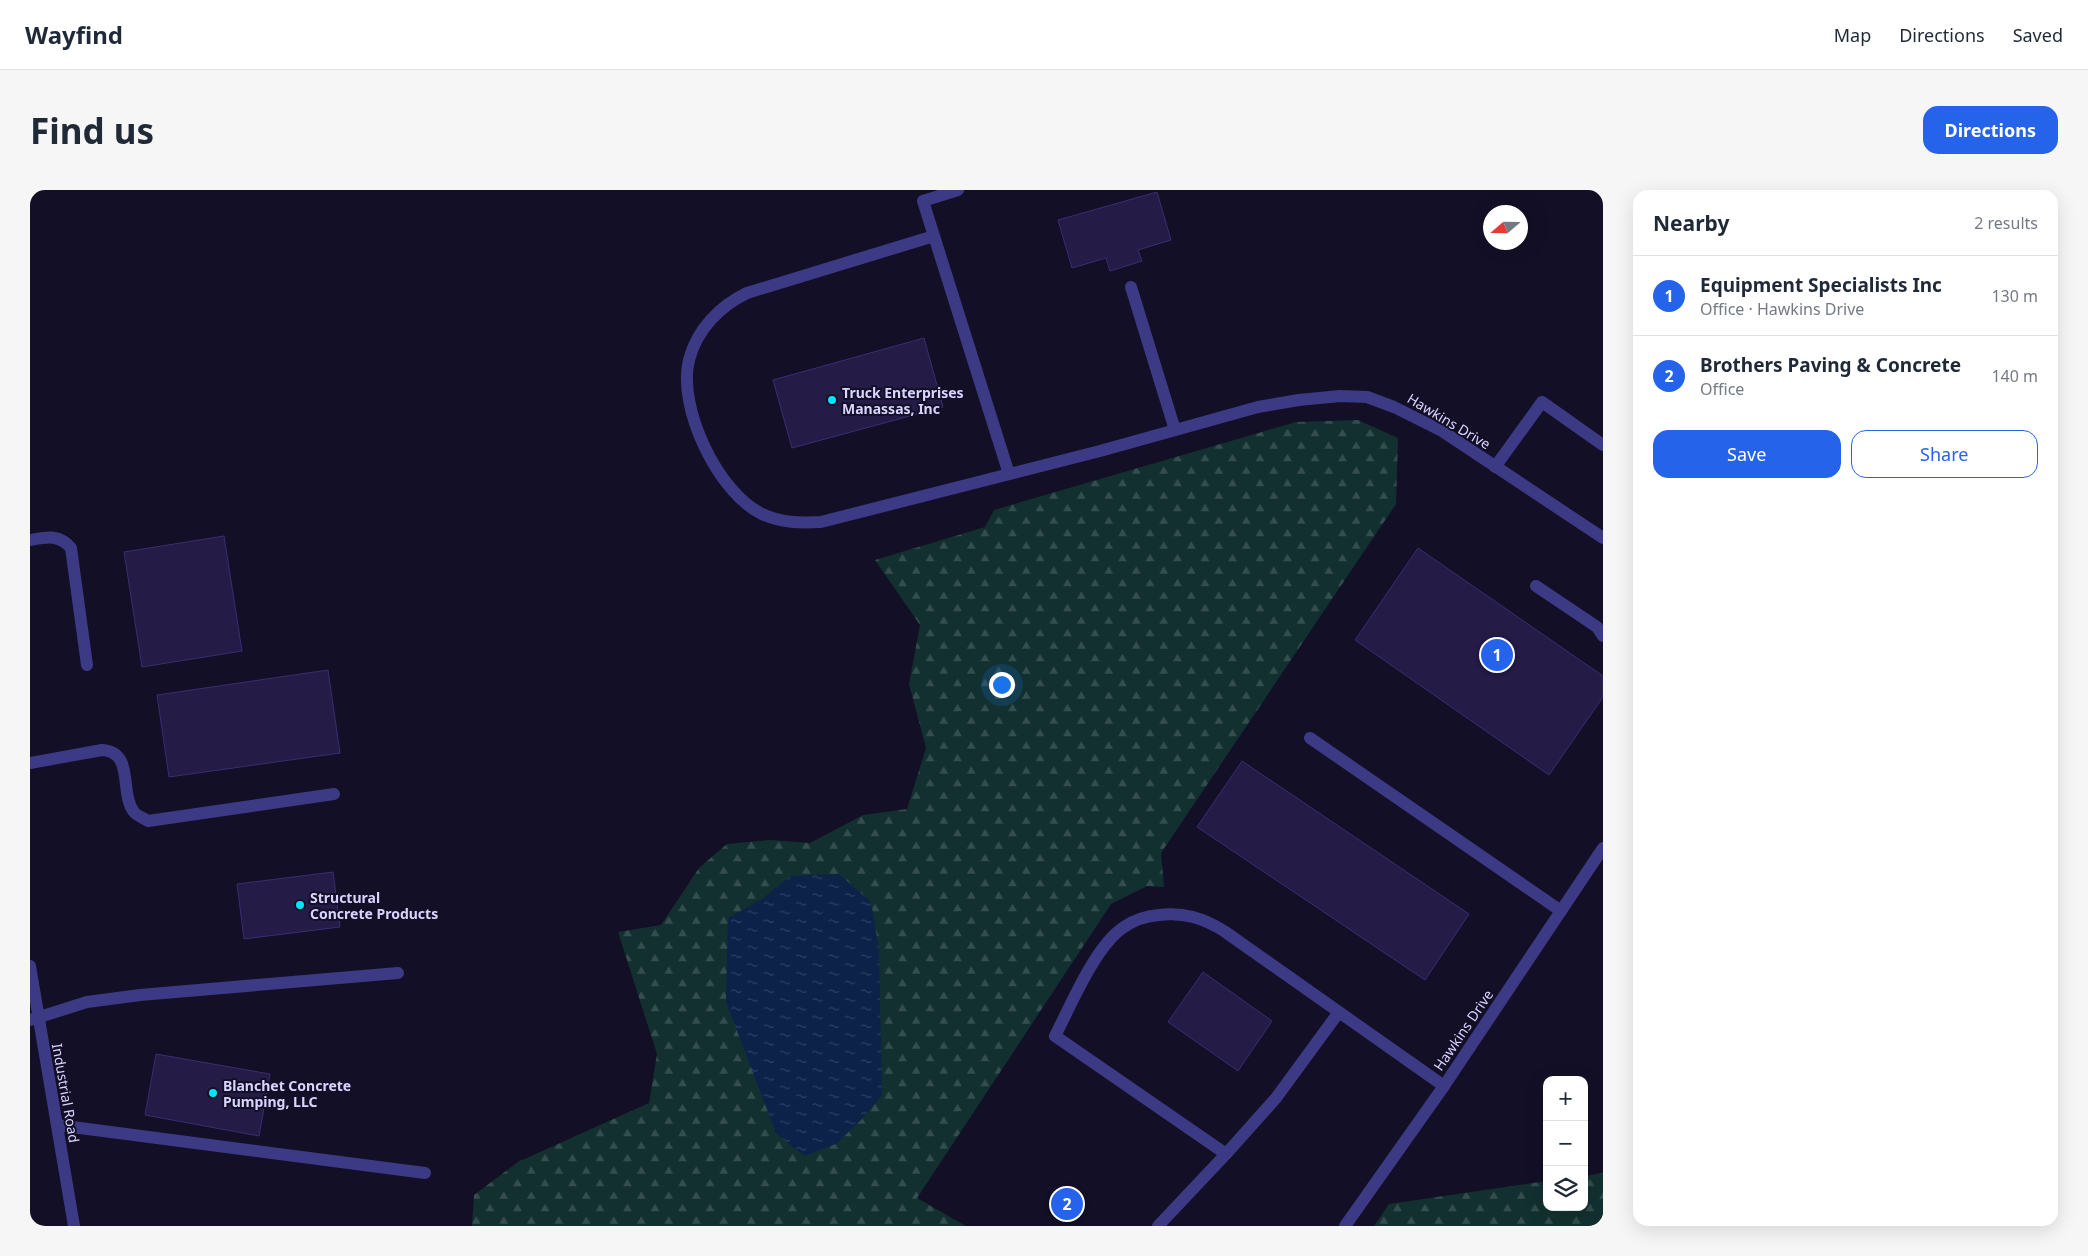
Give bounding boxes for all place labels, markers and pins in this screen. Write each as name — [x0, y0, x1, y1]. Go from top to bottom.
place label: Truck Enterprises Manassas, Inc — [842, 383, 964, 418]
marker: Truck Enterprises Manassas, Inc — [826, 394, 838, 406]
pin: 1 — [1481, 636, 1513, 674]
place label: Structural Concrete Products — [310, 888, 438, 923]
marker: Structural Concrete Products — [294, 899, 306, 911]
place label: Blanchet Concrete Pumping, LLC — [223, 1076, 351, 1111]
marker: Blanchet Concrete Pumping, LLC — [207, 1087, 219, 1099]
pin: 2 — [1051, 1185, 1083, 1223]

